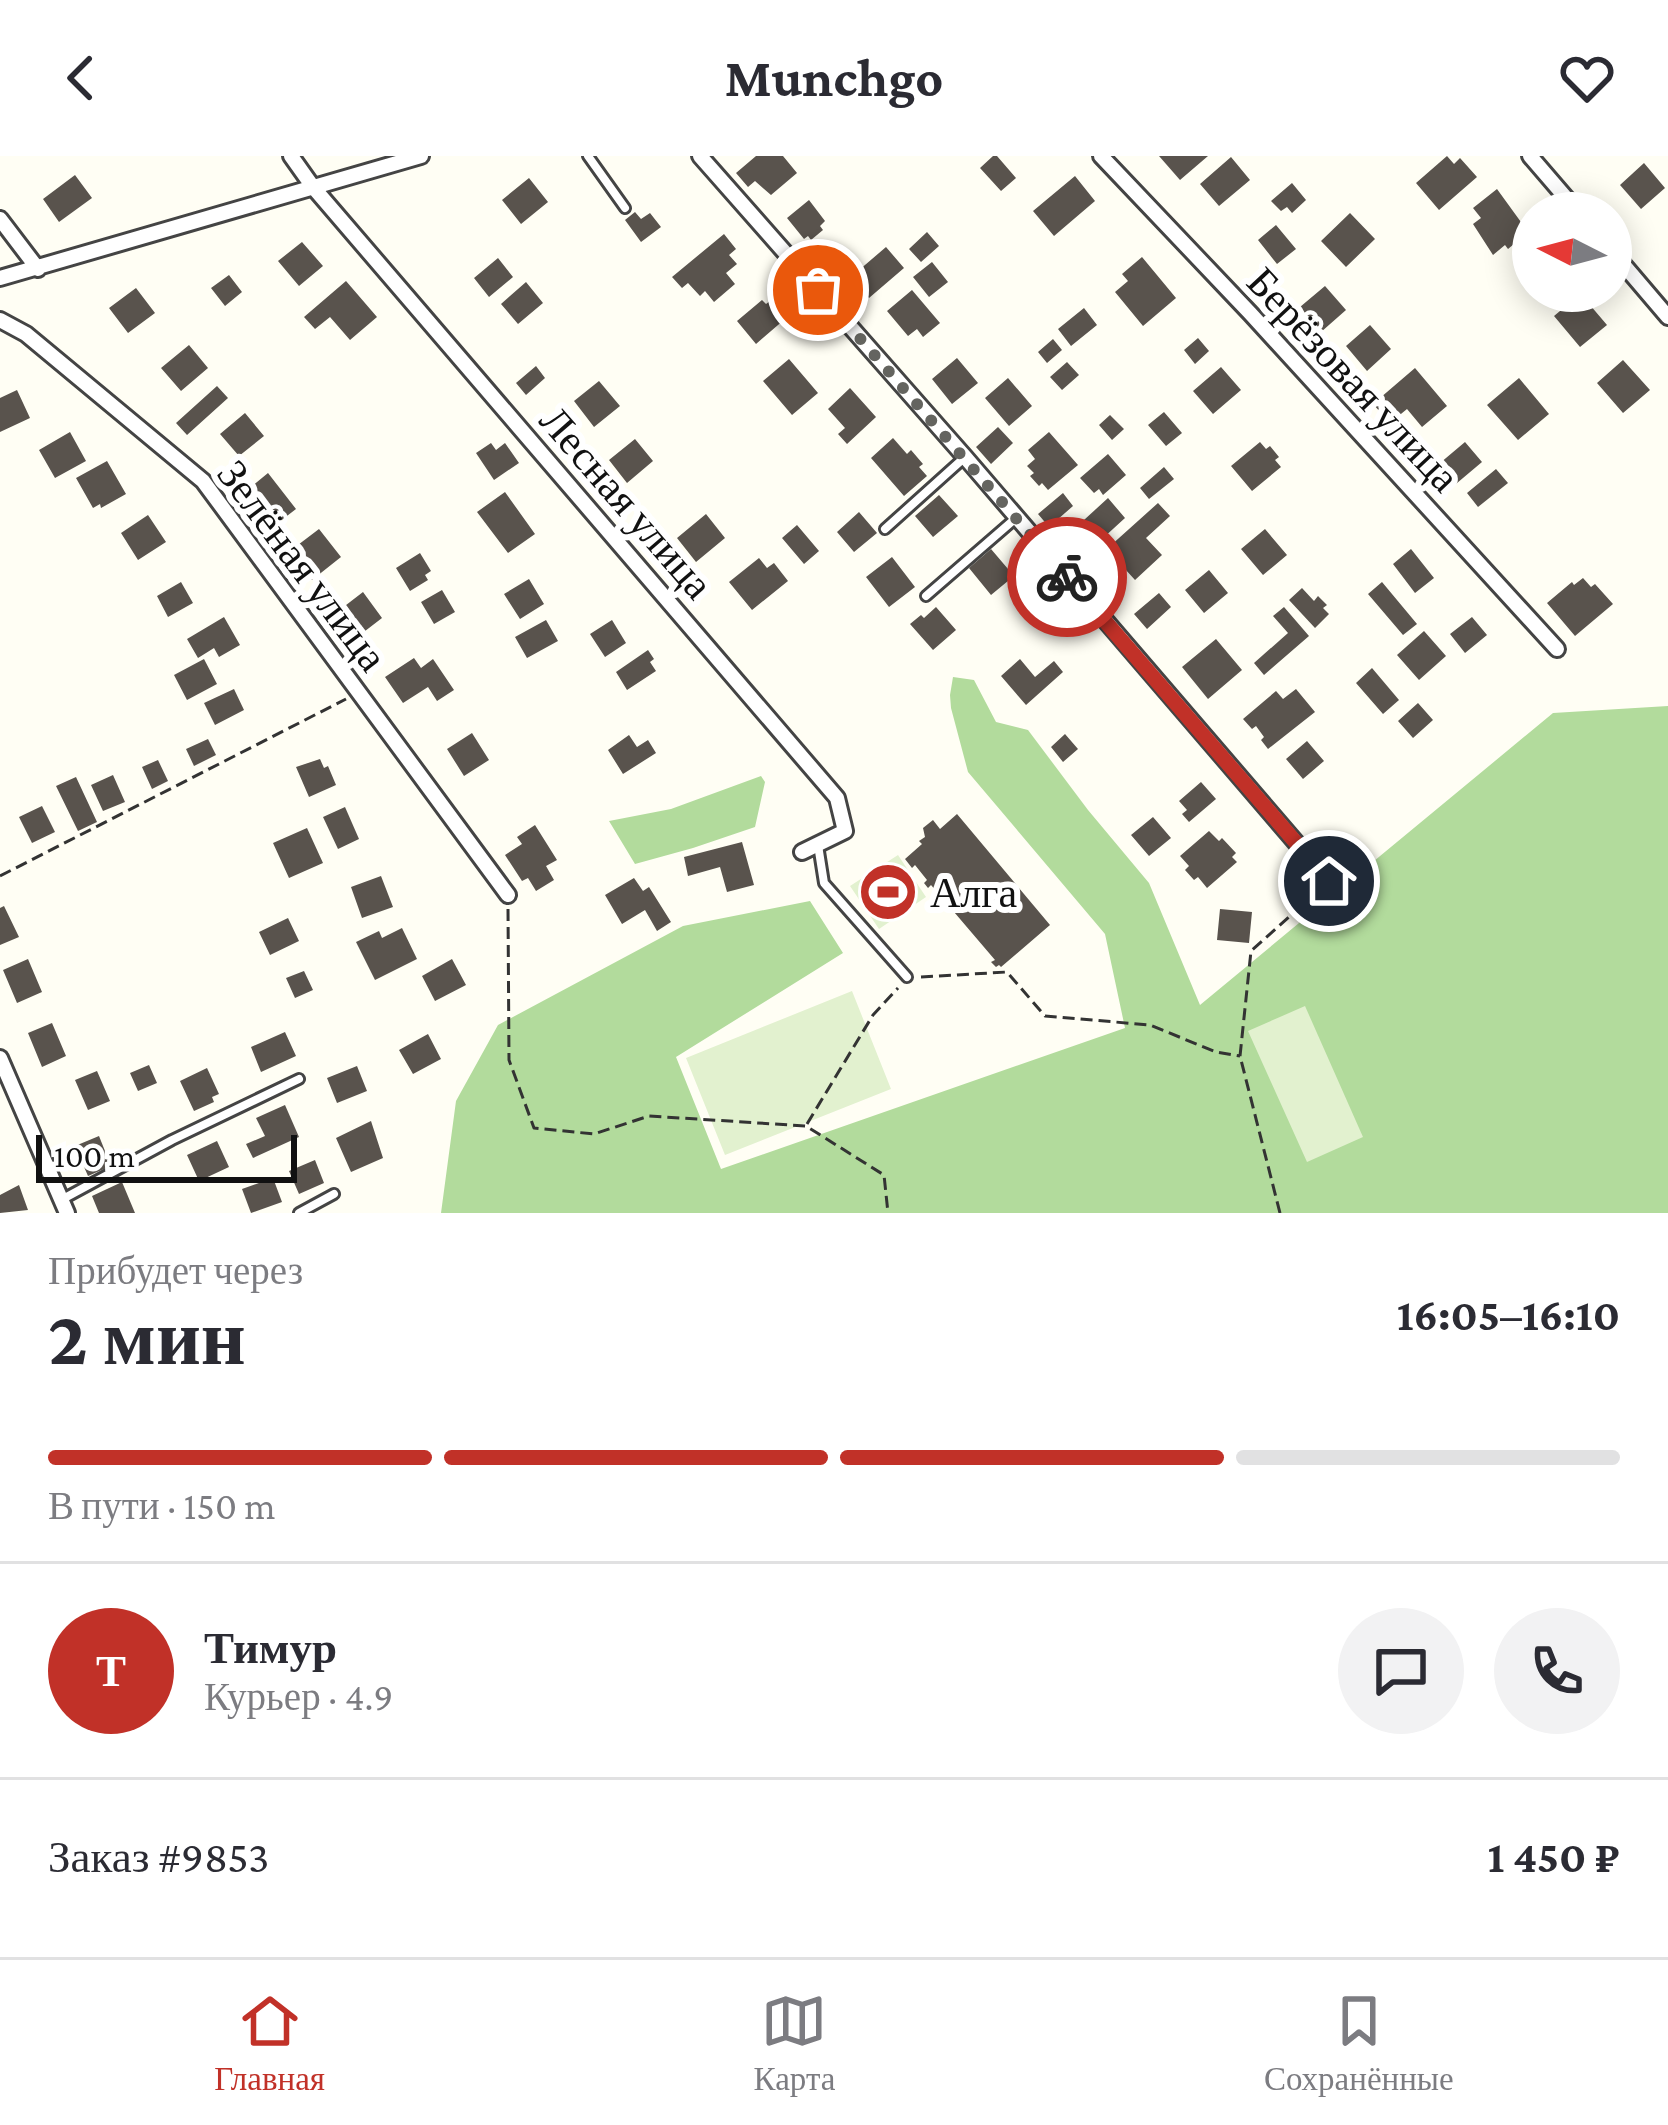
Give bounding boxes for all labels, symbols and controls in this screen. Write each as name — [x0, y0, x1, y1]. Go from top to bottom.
icon: back — [48, 45, 114, 111]
icon: heart — [1554, 45, 1620, 111]
text: Munchgo — [725, 48, 943, 108]
north arrow — [1512, 192, 1632, 312]
map controls — [1512, 192, 1632, 312]
pin — [767, 239, 869, 341]
icon: bag — [785, 257, 851, 323]
street label: Берёзовая улица — [1238, 258, 1469, 501]
street label: Лесная улица — [531, 397, 723, 608]
street label: Зелёная улица — [208, 451, 397, 680]
courier — [1007, 517, 1127, 637]
icon: bike — [1034, 544, 1100, 610]
pin — [1278, 830, 1380, 932]
icon: home — [1296, 848, 1362, 914]
sports icon: Алга — [857, 861, 919, 923]
place label: Алга — [930, 869, 1018, 916]
scale bar — [36, 1129, 297, 1182]
text: 100 m — [54, 1137, 135, 1174]
text: Прибудет через — [48, 1249, 303, 1292]
text: 16:05–16:10 — [1397, 1290, 1620, 1340]
text: 2 мин — [48, 1294, 246, 1381]
text: В пути · 150 m — [48, 1484, 276, 1527]
button: chat — [1338, 1608, 1464, 1734]
button: phone — [1494, 1608, 1620, 1734]
text: Тимур — [204, 1623, 337, 1673]
text: Т — [96, 1646, 126, 1696]
text: Курьер · 4.9 — [204, 1675, 393, 1718]
text: Заказ #9853 — [48, 1832, 269, 1882]
text: 1 450 ₽ — [1487, 1832, 1620, 1882]
tab: Главная — [214, 1988, 325, 2098]
tab: Карта — [754, 1988, 835, 2098]
tab: Сохранённые — [1264, 1988, 1454, 2098]

